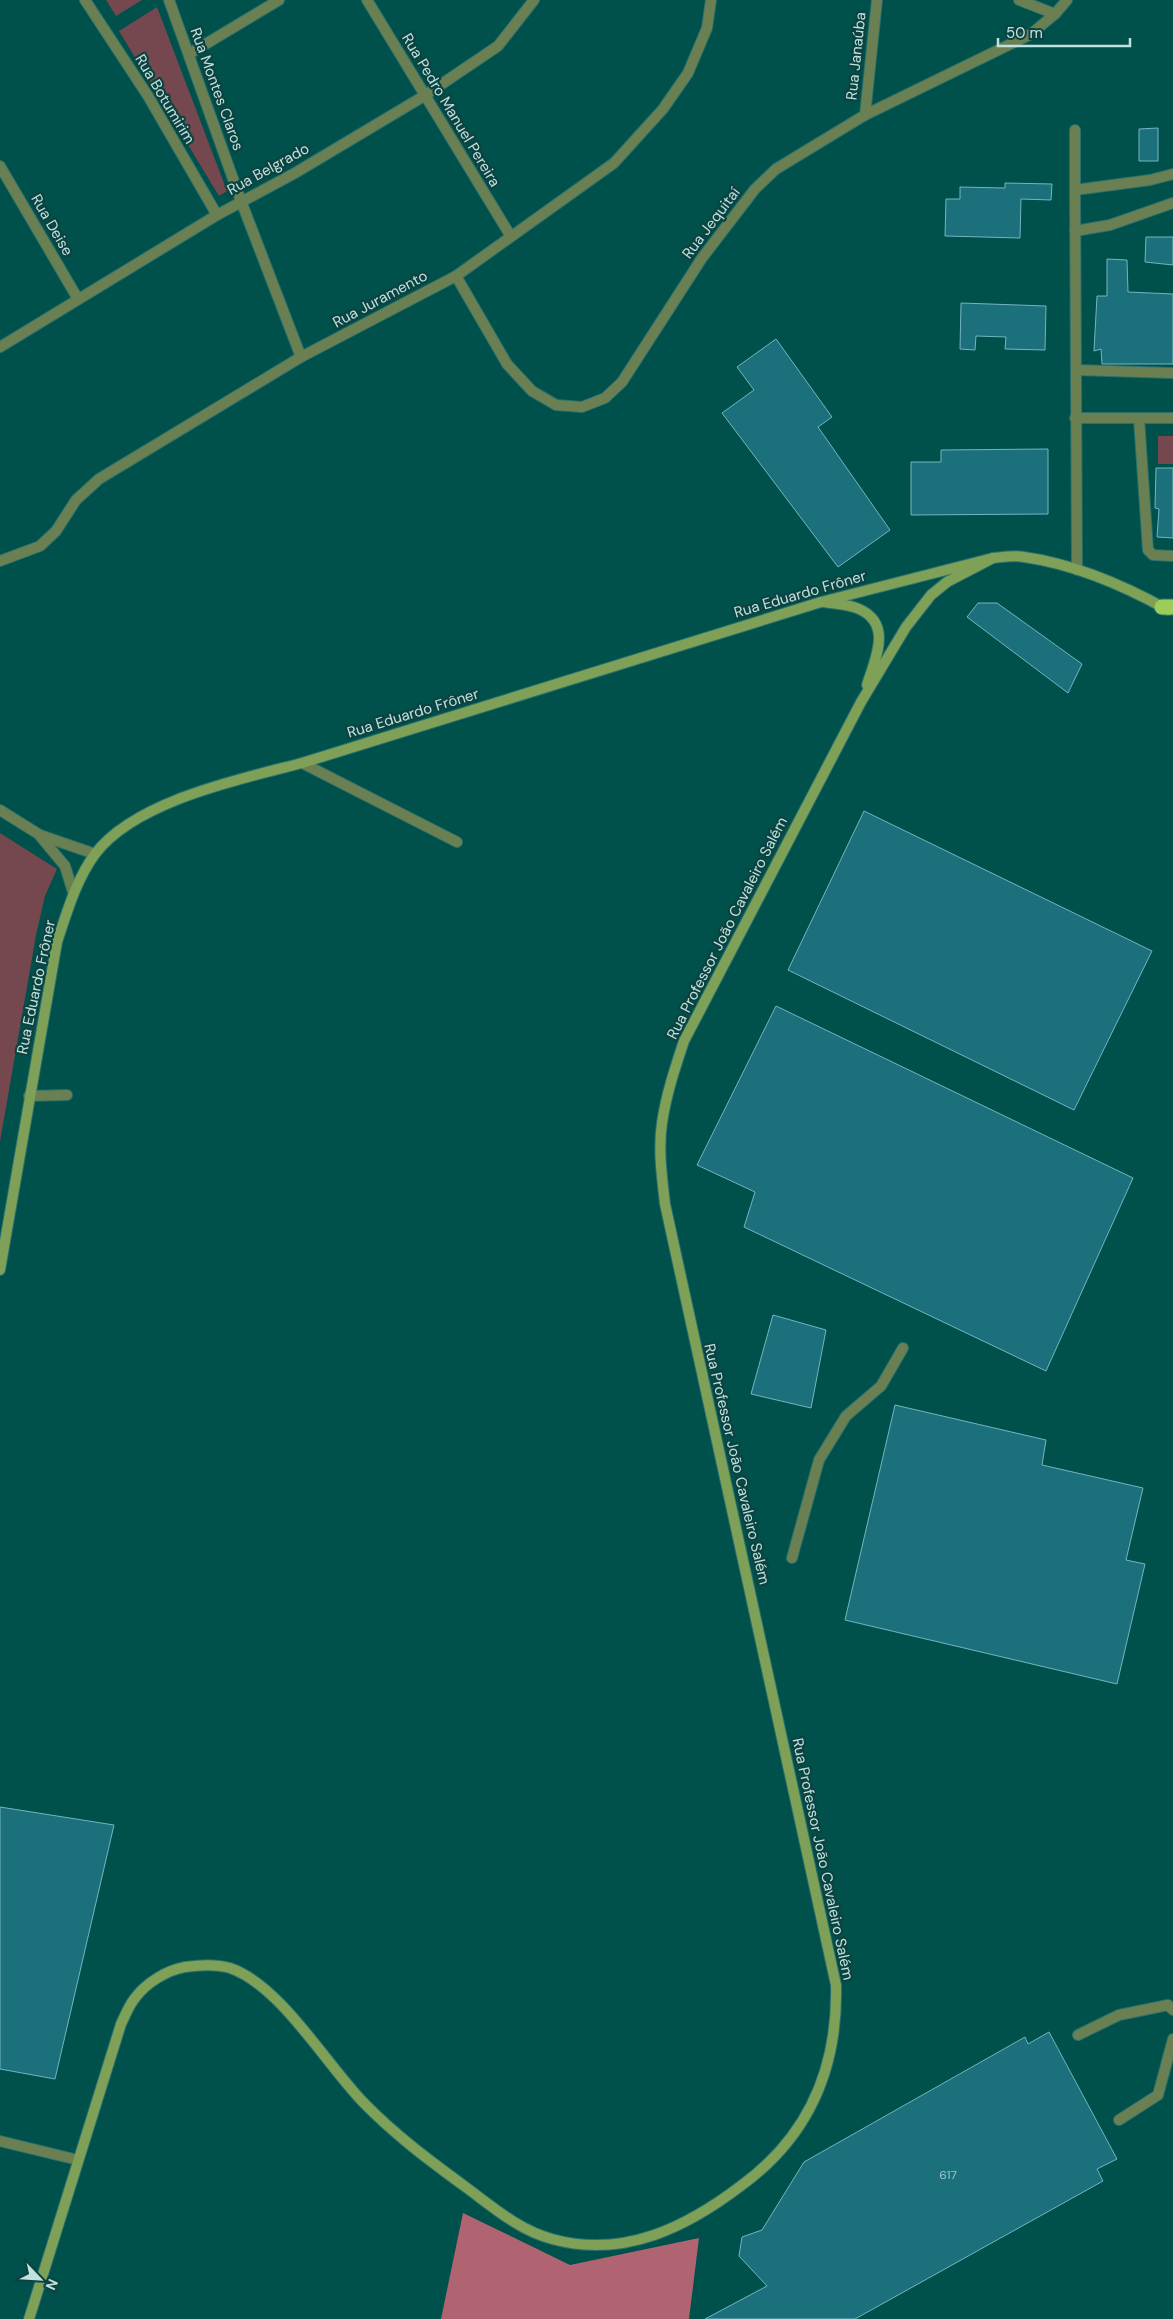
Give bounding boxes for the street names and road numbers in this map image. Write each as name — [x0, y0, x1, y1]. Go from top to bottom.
street label: Rua Janaúba — [841, 11, 871, 101]
street label: Rua Montes Claros — [185, 25, 249, 153]
street label: Rua Pedro Manuel Pereira — [397, 30, 505, 190]
street label: Rua Botumirim — [130, 50, 200, 148]
street label: Rua Belgrado — [223, 138, 313, 200]
street label: Rua Jequitaí — [678, 183, 745, 263]
street label: Rua Deise — [26, 190, 78, 260]
street label: Rua Juramento — [329, 266, 431, 332]
street label: Rua Eduardo Frôner — [732, 565, 869, 622]
street label: Rua Eduardo Frôner — [345, 683, 482, 743]
street label: Rua Professor João Cavaleiro Salém — [662, 814, 792, 1042]
street label: Rua Eduardo Frôner — [12, 918, 60, 1056]
street label: Rua Professor João Cavaleiro Salém — [699, 1342, 775, 1586]
street label: Rua Professor João Cavaleiro Salém — [788, 1736, 858, 1982]

